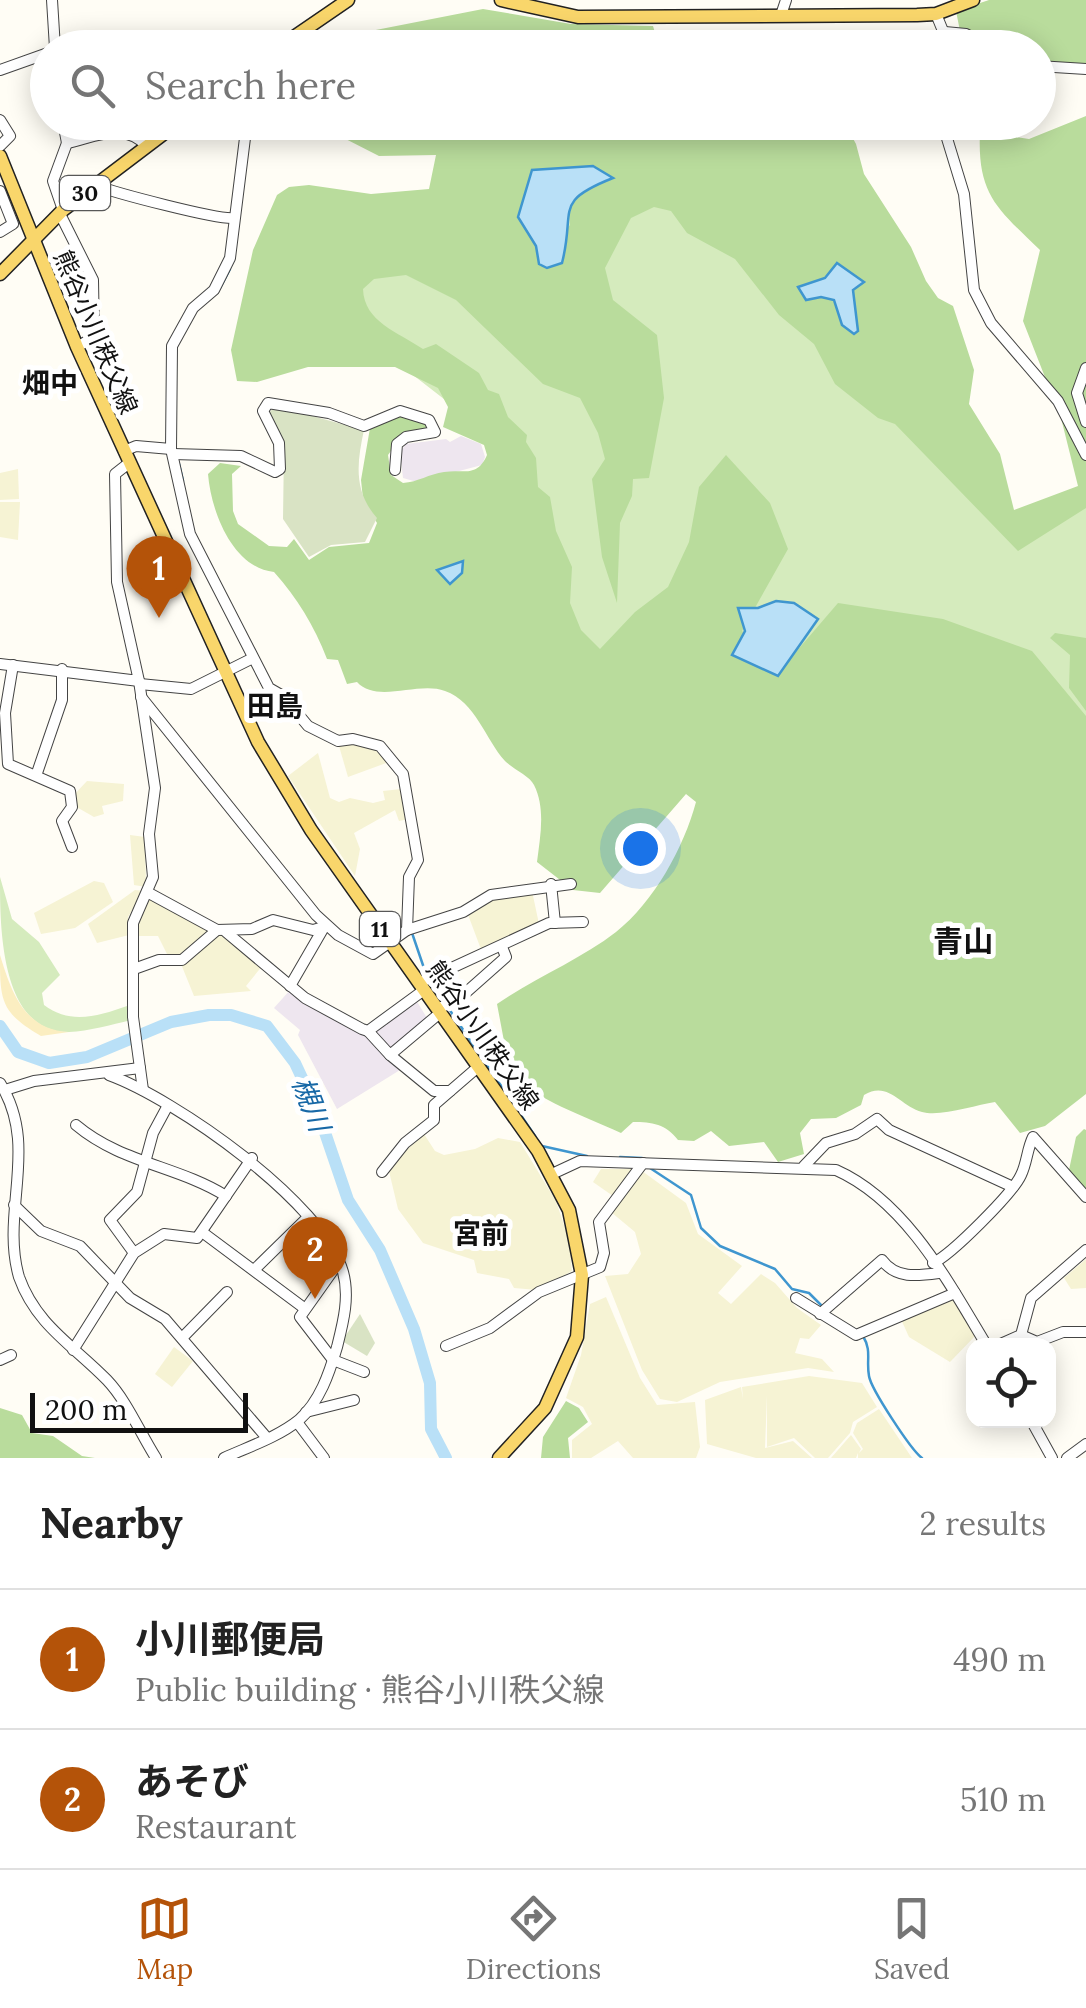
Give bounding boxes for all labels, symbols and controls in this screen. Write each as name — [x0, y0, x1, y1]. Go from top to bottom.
search box — [30, 30, 1056, 140]
icon: search — [65, 58, 120, 113]
text: Search here — [145, 61, 356, 109]
road number: 30 — [60, 176, 110, 210]
street label: 熊谷小川秩父線 — [47, 245, 145, 419]
district label: 畑中 — [22, 365, 78, 401]
pin: 1 — [126, 536, 192, 618]
district label: 田島 — [247, 688, 303, 724]
your location — [615, 823, 666, 874]
road number: 11 — [360, 912, 400, 946]
district label: 青山 — [933, 922, 993, 960]
street label: 熊谷小川秩父線 — [420, 954, 546, 1116]
water label: 槻川 — [284, 1071, 339, 1139]
district label: 宮前 — [453, 1215, 509, 1251]
pin: 2 — [282, 1216, 348, 1299]
map controls — [966, 1338, 1056, 1428]
button: locate — [966, 1338, 1056, 1428]
scale bar — [30, 1388, 248, 1432]
text: 200 m — [45, 1392, 127, 1428]
text: Nearby — [40, 1496, 183, 1550]
text: 2 results — [920, 1503, 1046, 1544]
text: 小川郵便局 — [135, 1615, 325, 1663]
text: 1 — [66, 1639, 79, 1680]
text: 490 m — [953, 1639, 1046, 1680]
text: Public building · 熊谷小川秩父線 — [135, 1669, 605, 1710]
text: あそび — [135, 1757, 249, 1805]
text: 2 — [64, 1779, 81, 1820]
text: 510 m — [960, 1779, 1046, 1820]
text: Restaurant — [135, 1806, 297, 1847]
tab: Map — [136, 1891, 193, 1987]
tab: Directions — [466, 1891, 601, 1987]
tab: Saved — [874, 1891, 950, 1987]

